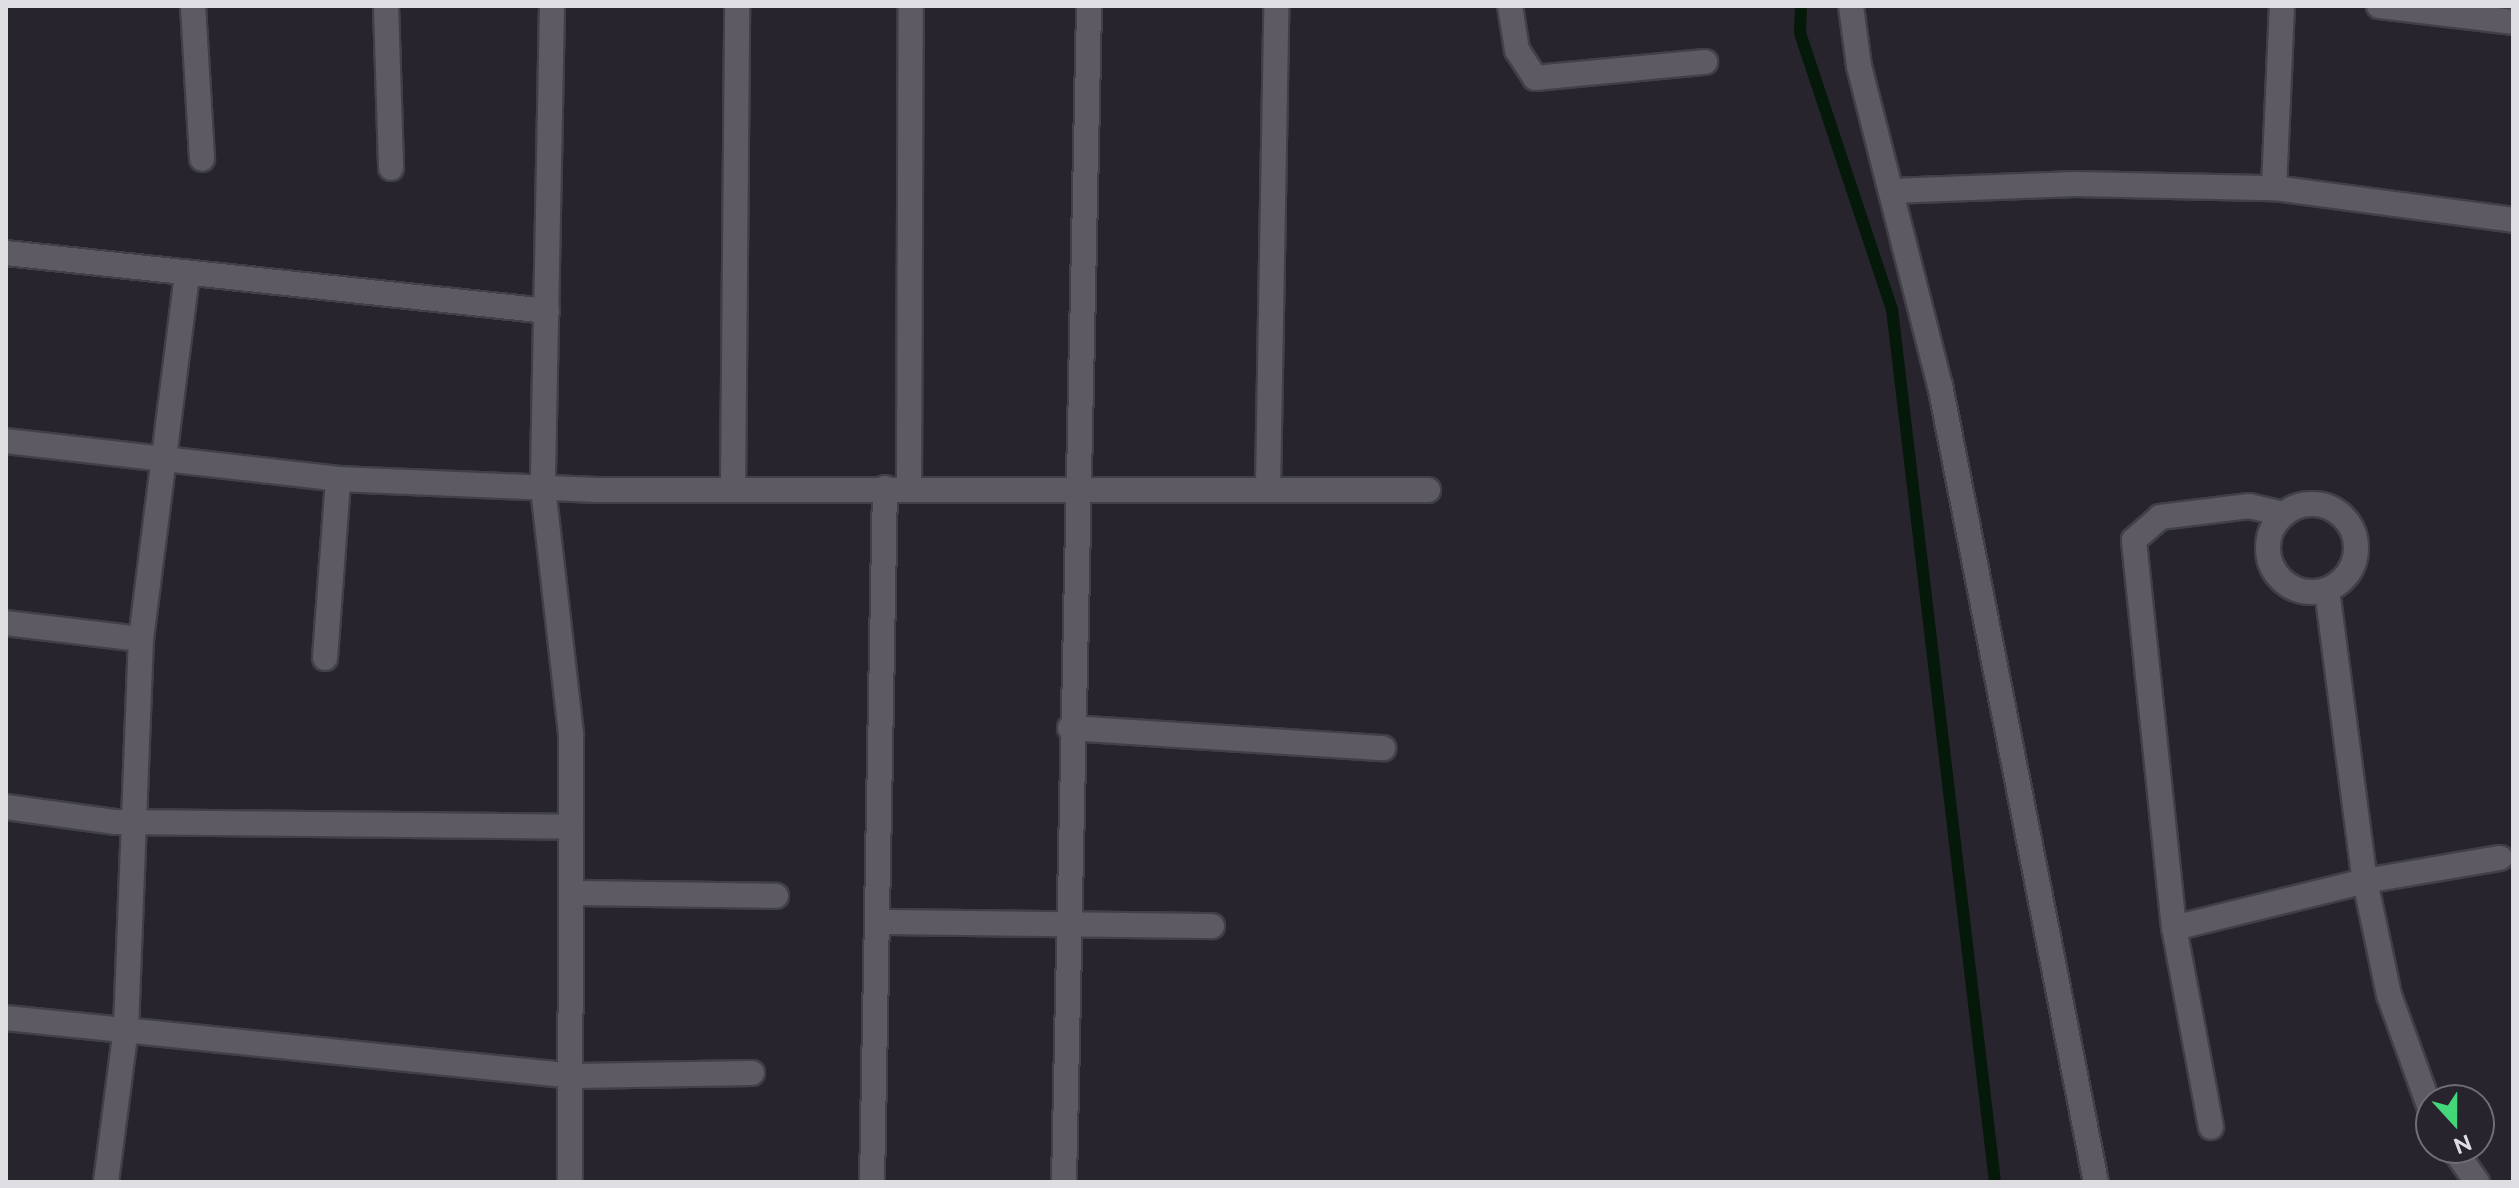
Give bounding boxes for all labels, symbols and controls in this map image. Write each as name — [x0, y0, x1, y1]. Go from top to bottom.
north arrow — [2415, 1084, 2495, 1164]
text: N — [2450, 1129, 2475, 1160]

